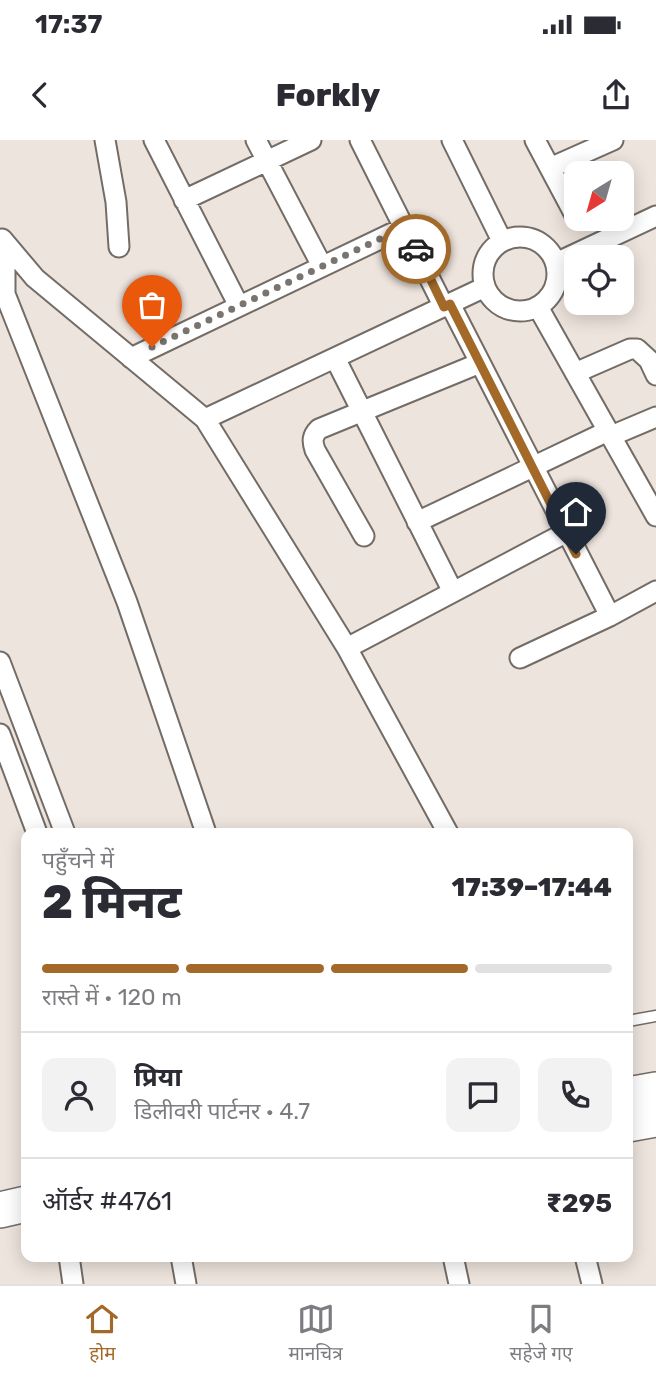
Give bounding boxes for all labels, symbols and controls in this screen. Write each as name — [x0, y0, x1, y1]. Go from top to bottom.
text: 17:37 — [35, 9, 102, 40]
icon: back — [21, 76, 59, 114]
text: Forkly — [276, 76, 380, 114]
icon: share — [597, 76, 635, 114]
north arrow — [564, 161, 634, 231]
map controls — [564, 161, 634, 315]
courier — [381, 214, 451, 284]
icon: car — [397, 230, 435, 268]
button: locate — [564, 245, 634, 315]
pin — [122, 275, 182, 347]
icon: bag — [133, 286, 171, 324]
pin — [546, 482, 606, 554]
icon: home — [557, 493, 595, 531]
text: पहुँचने में — [42, 846, 114, 874]
text: 17:39–17:44 — [452, 872, 612, 903]
text: 2 मिनट — [42, 875, 181, 930]
text: रास्ते में · 120 m — [42, 983, 182, 1011]
button: person — [42, 1058, 116, 1132]
button: chat — [446, 1058, 520, 1132]
button: phone — [538, 1058, 612, 1132]
text: प्रिया — [134, 1062, 182, 1093]
text: डिलीवरी पार्टनर · 4.7 — [134, 1097, 310, 1125]
text: ऑर्डर #4761 — [42, 1186, 172, 1217]
text: ₹295 — [546, 1188, 612, 1219]
tab: होम — [83, 1300, 121, 1368]
tab: मानचित्र — [288, 1300, 343, 1368]
tab: सहेजे गए — [510, 1300, 573, 1368]

